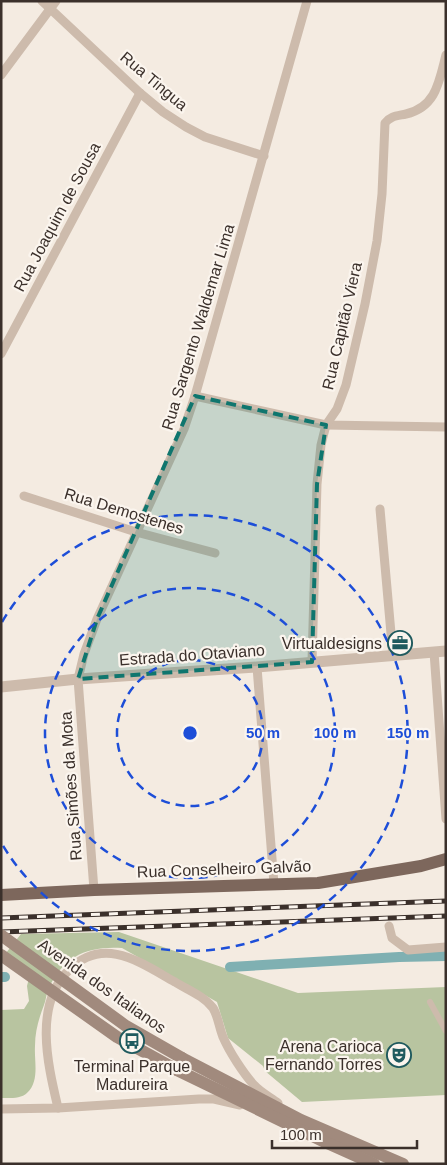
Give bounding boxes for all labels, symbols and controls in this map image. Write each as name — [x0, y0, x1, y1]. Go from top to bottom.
street label: Rua Tingua — [117, 48, 191, 114]
street label: Rua Joaquim de Sousa — [10, 139, 104, 294]
street label: Rua Sargento Waldemar Lima — [158, 222, 238, 432]
street label: Rua Capitão Viera — [319, 260, 365, 391]
street label: Rua Demostenes — [62, 485, 186, 537]
office icon: Virtualdesigns — [387, 630, 413, 656]
place label: Virtualdesigns — [282, 635, 382, 652]
street label: Estrada do Otaviano — [119, 641, 265, 669]
street label: Rua Simões da Mota — [57, 711, 85, 861]
centre of rings — [181, 724, 199, 742]
text: 50 m — [246, 724, 280, 741]
text: 100 m — [314, 724, 356, 741]
text: 150 m — [387, 724, 429, 741]
street label: Rua Conselheiro Galvão — [137, 857, 312, 881]
street label: Avenida dos Italianos — [35, 935, 169, 1037]
bus stop icon: Terminal Parque Madureira — [119, 1028, 145, 1054]
place label: Arena Carioca Fernando Torres — [265, 1038, 382, 1073]
theatre icon: Arena Carioca Fernando Torres — [386, 1042, 412, 1068]
place label: Terminal Parque Madureira — [74, 1058, 190, 1093]
scale bar — [272, 1118, 417, 1150]
text: 100 m — [280, 1126, 322, 1143]

